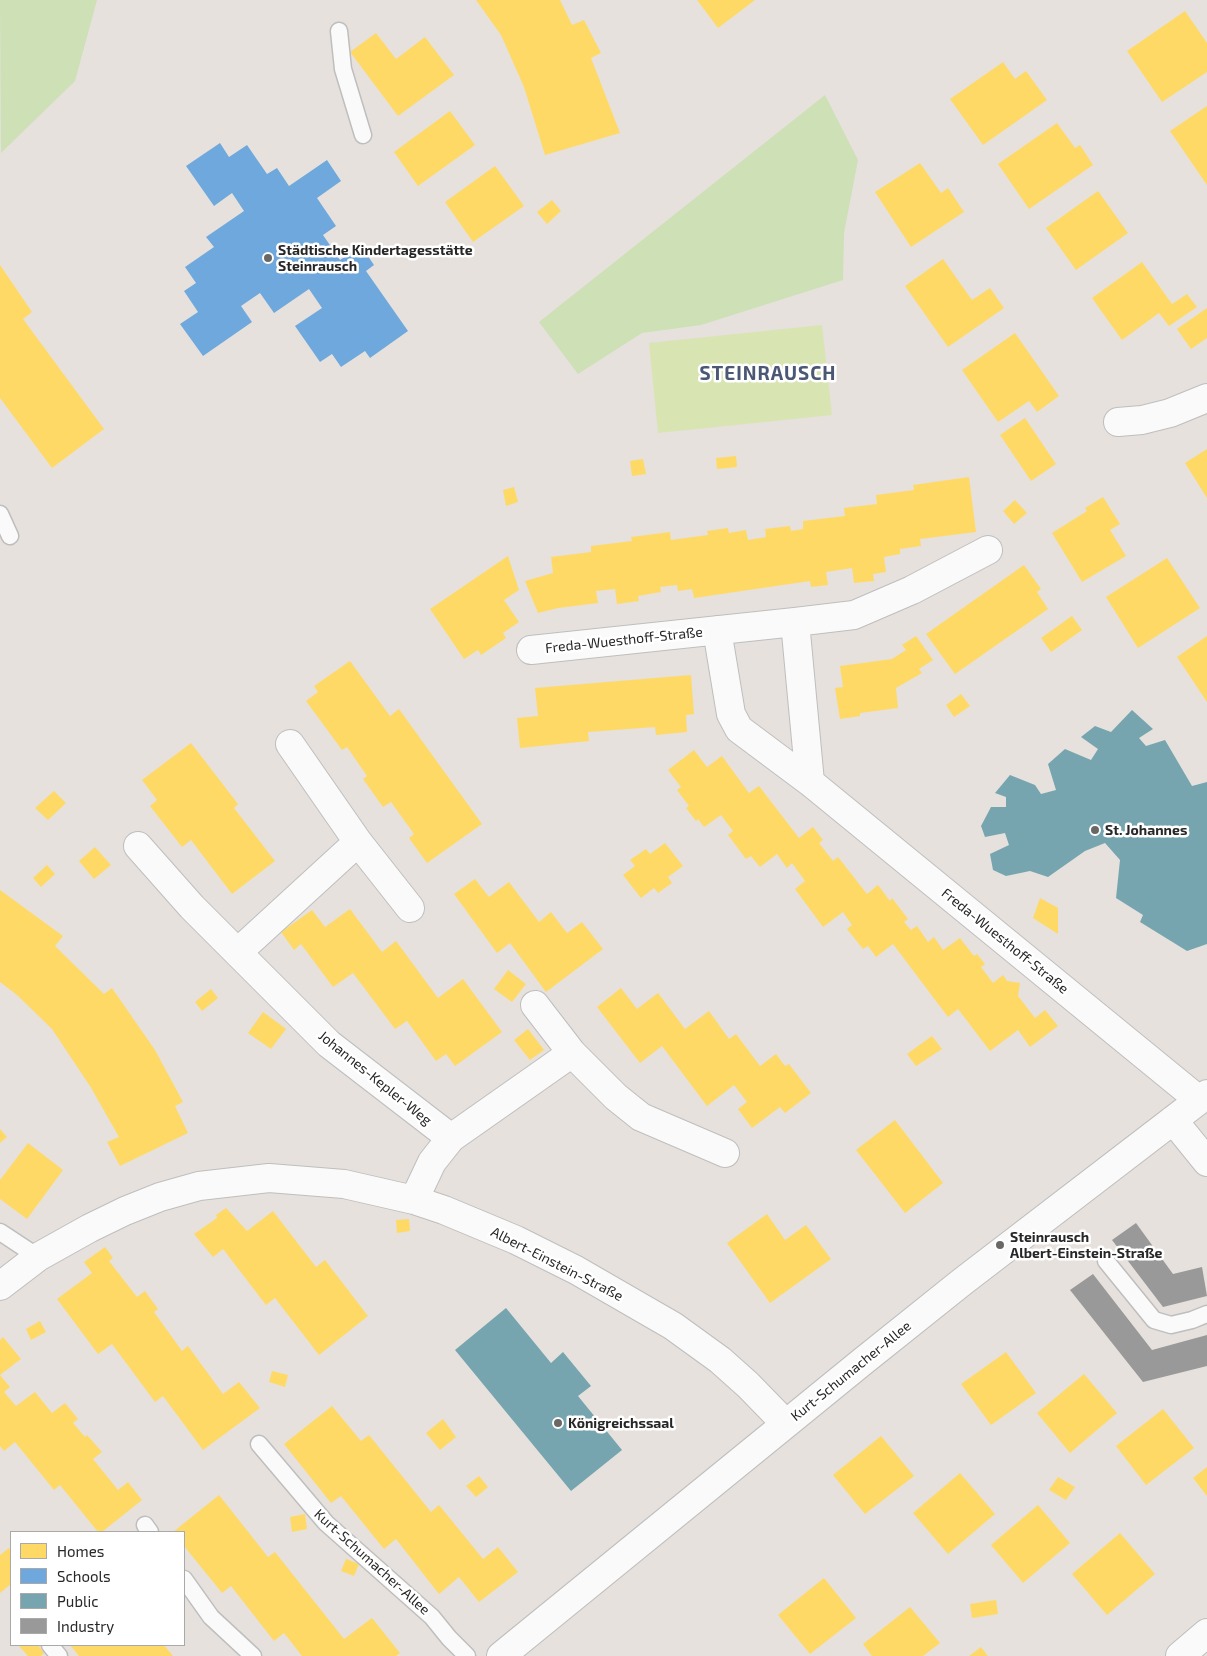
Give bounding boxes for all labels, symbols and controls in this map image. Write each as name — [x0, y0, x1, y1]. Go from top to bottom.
place label: Städtische Kindertagesstätte Steinrausch — [278, 242, 473, 274]
marker: Städtische Kindertagesstätte Steinrausch — [262, 252, 274, 264]
district label: STEINRAUSCH — [698, 363, 838, 385]
street label: Freda-Wuesthoff-Straße — [544, 623, 704, 657]
place label: St. Johannes — [1105, 822, 1187, 838]
marker: St. Johannes — [1089, 824, 1101, 836]
street label: Freda-Wuesthoff-Straße — [938, 885, 1072, 997]
street label: Johannes-Kepler-Weg — [315, 1027, 435, 1129]
street label: Albert-Einstein-Straße — [488, 1223, 626, 1305]
place label: Steinrausch Albert-Einstein-Straße — [1010, 1229, 1162, 1262]
marker: Steinrausch Albert-Einstein-Straße — [994, 1239, 1006, 1251]
street label: Kurt-Schumacher-Allee — [788, 1317, 914, 1425]
place label: Königreichssaal — [568, 1415, 674, 1431]
marker: Königreichssaal — [552, 1417, 564, 1429]
street label: Kurt-Schumacher-Allee — [311, 1506, 433, 1618]
legend — [10, 1531, 185, 1646]
text: Homes — [57, 1542, 104, 1560]
text: Schools — [57, 1567, 111, 1585]
text: Public — [57, 1592, 98, 1610]
text: Industry — [57, 1617, 114, 1635]

